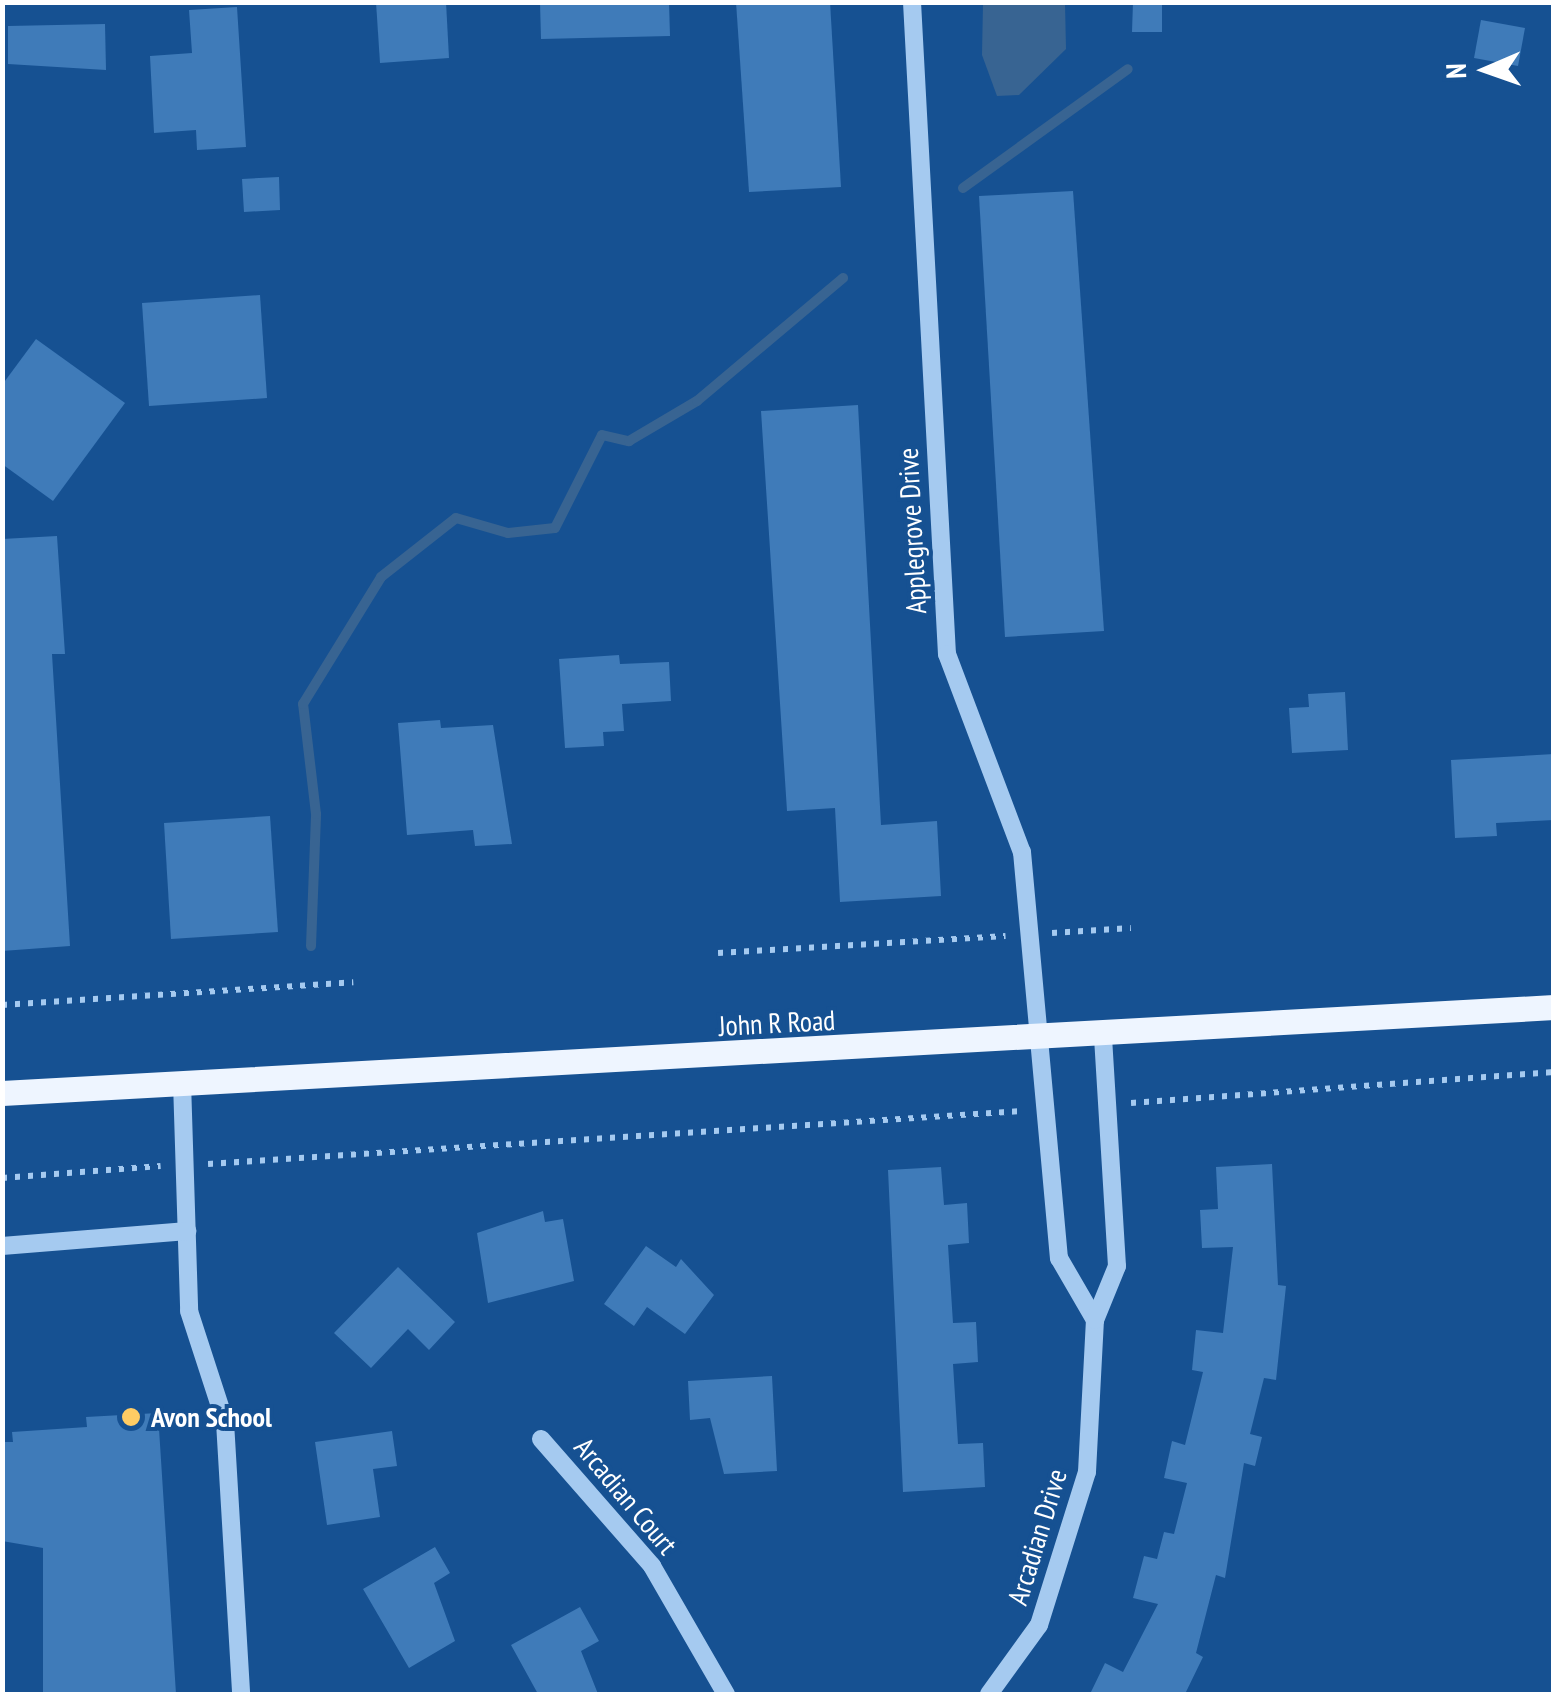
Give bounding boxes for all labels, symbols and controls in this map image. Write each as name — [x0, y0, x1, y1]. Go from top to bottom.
north arrow — [1436, 20, 1536, 120]
text: N — [1437, 63, 1474, 79]
street label: Applegrove Drive — [891, 447, 933, 615]
street label: John R Road — [718, 1003, 836, 1043]
place label: Avon School — [151, 1400, 272, 1434]
marker: Avon School — [120, 1406, 142, 1428]
street label: Arcadian Court — [567, 1431, 685, 1561]
street label: Arcadian Drive — [1000, 1465, 1074, 1609]

